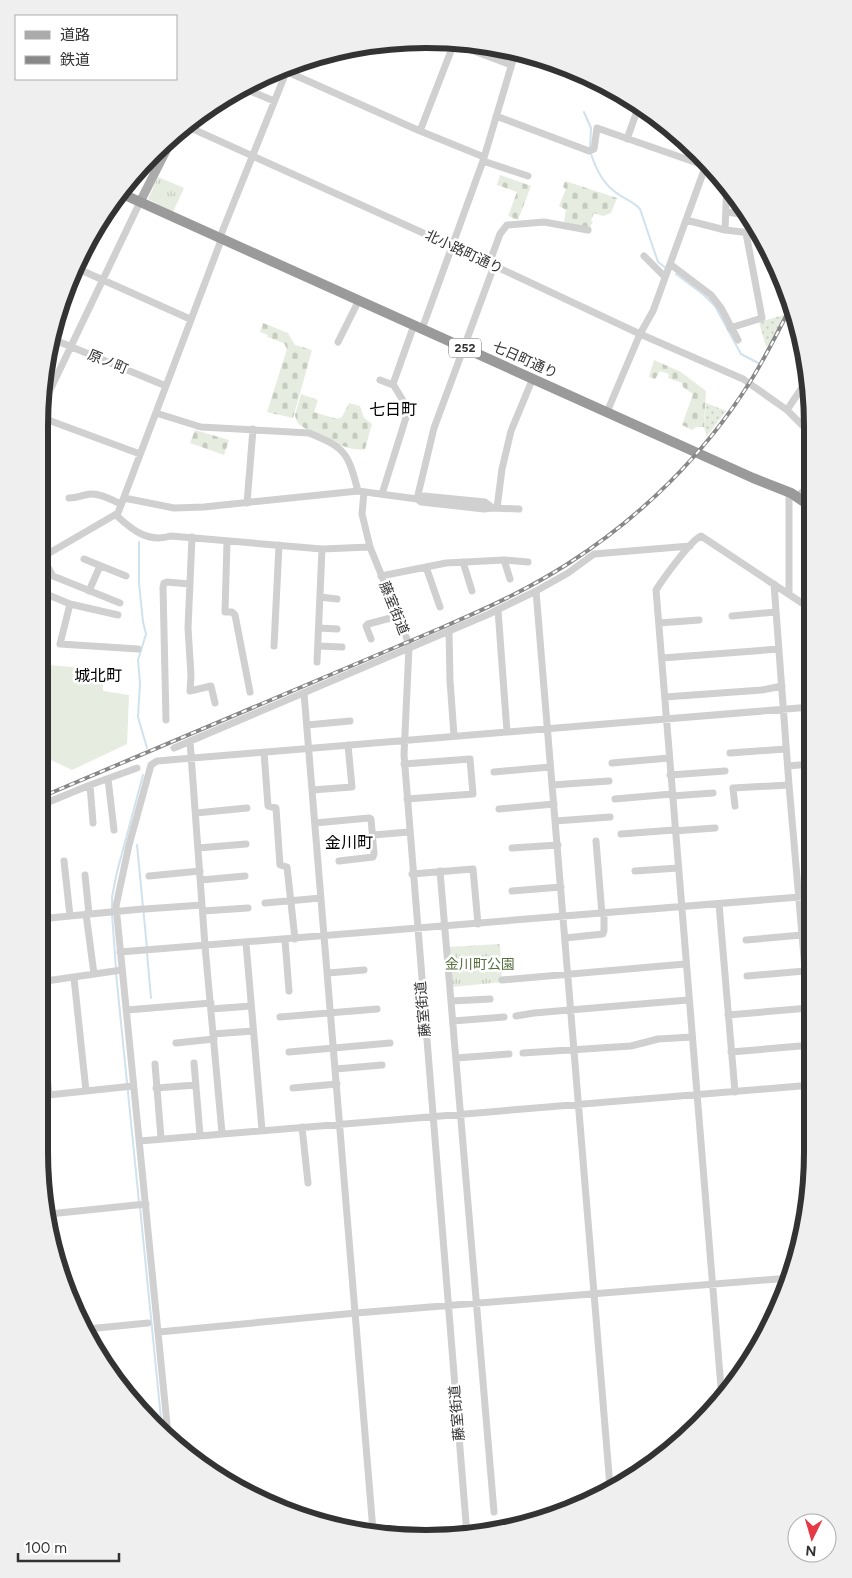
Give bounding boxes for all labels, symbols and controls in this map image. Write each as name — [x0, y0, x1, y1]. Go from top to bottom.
legend — [15, 15, 178, 80]
text: 道路 — [60, 26, 90, 44]
text: 鉄道 — [60, 51, 90, 69]
street label: 北小路町通り — [422, 227, 506, 277]
road number: 252 — [449, 338, 481, 358]
street label: 七日町通り — [490, 338, 560, 382]
street label: 原ノ町 — [85, 346, 131, 378]
district label: 七日町 — [369, 400, 417, 419]
street label: 藤室街道 — [376, 579, 412, 637]
district label: 城北町 — [74, 666, 122, 685]
district label: 金川町 — [325, 833, 373, 852]
park label: 金川町公園 — [445, 956, 515, 973]
street label: 藤室街道 — [412, 980, 434, 1038]
street label: 藤室街道 — [446, 1384, 468, 1442]
north arrow — [787, 1513, 837, 1563]
scale bar — [18, 1530, 119, 1562]
text: 100 m — [25, 1539, 67, 1557]
text: N — [805, 1542, 817, 1559]

